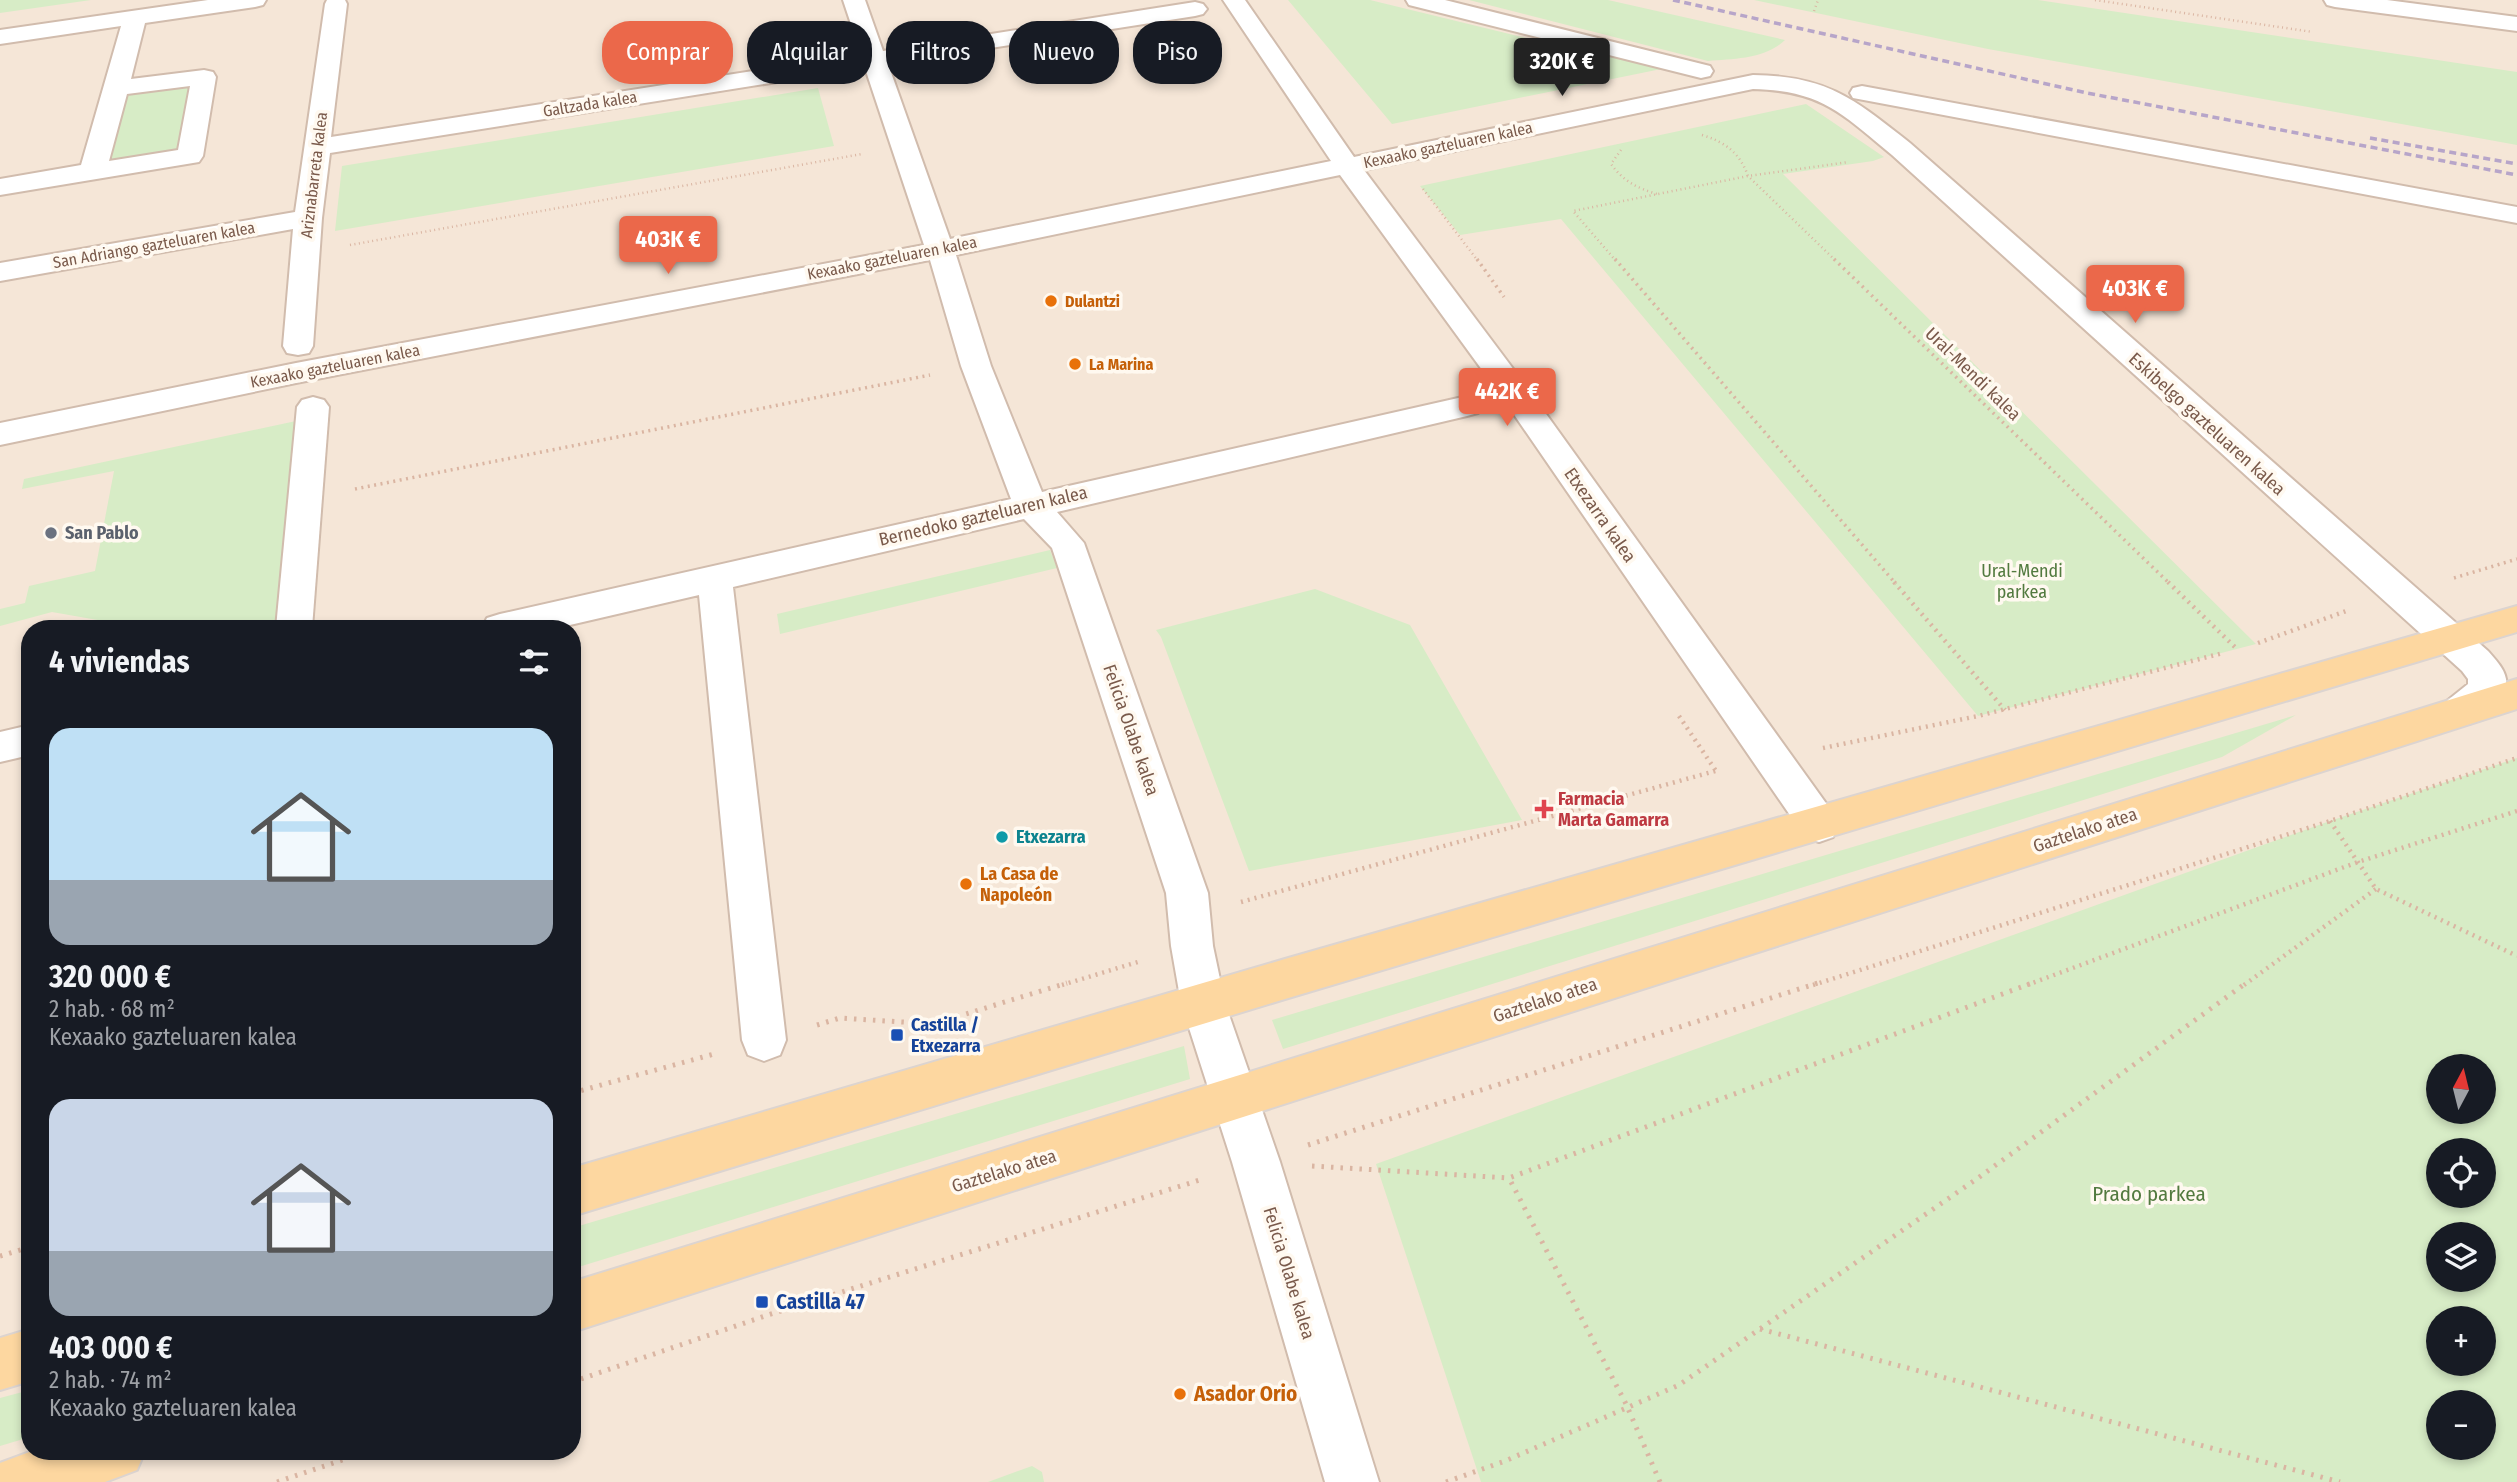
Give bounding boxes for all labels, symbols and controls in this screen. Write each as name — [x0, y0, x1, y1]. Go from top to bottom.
chip: Comprar — [602, 21, 733, 84]
chip: Alquilar — [747, 21, 872, 84]
chip: Filtros — [886, 21, 995, 84]
chip: Nuevo — [1009, 21, 1119, 84]
chip: Piso — [1133, 21, 1222, 84]
pin: 320K € — [1505, 38, 1619, 98]
text: 320K € — [1530, 47, 1594, 75]
street label: Galtzada kalea — [542, 87, 639, 121]
street label: Ariznabarreta kalea — [297, 111, 331, 239]
street label: Kexaako gazteluaren kalea — [1362, 118, 1534, 172]
pin: 403K € — [611, 216, 725, 276]
street label: San Adriango gazteluaren kalea — [51, 218, 257, 272]
text: 403K € — [635, 225, 701, 253]
street label: Kexaako gazteluaren kalea — [806, 232, 979, 284]
pin: 403K € — [2078, 266, 2192, 325]
text: 403K € — [2102, 274, 2168, 302]
place label: Dulantzi — [1065, 292, 1120, 311]
marker: Dulantzi — [1043, 293, 1059, 309]
street label: Ural-Mendi kalea — [1920, 323, 2026, 425]
street label: Kexaako gazteluaren kalea — [249, 340, 422, 392]
street label: Eskibelgo gazteluaren kalea — [2124, 348, 2290, 500]
place label: La Marina — [1089, 355, 1153, 374]
marker: La Marina — [1067, 356, 1083, 372]
pin: 442K € — [1450, 368, 1564, 428]
text: 442K € — [1475, 377, 1539, 405]
street label: Etxezarra kalea — [1559, 464, 1641, 567]
street label: Bernedoko gazteluaren kalea — [877, 481, 1090, 551]
place label: San Pablo — [65, 522, 139, 544]
marker: San Pablo — [43, 525, 59, 541]
park label: Ural-Mendi parkea — [1981, 560, 2063, 603]
icon: filters — [515, 643, 553, 681]
text: 4 viviendas — [49, 644, 190, 680]
street label: Felicia Olabe kalea — [1098, 662, 1164, 799]
icon: home — [238, 774, 364, 900]
place label: Farmacia Marta Gamarra — [1558, 788, 1669, 831]
marker: Farmacia Marta Gamarra — [1536, 801, 1552, 817]
street label: Gaztelako atea — [2030, 803, 2140, 857]
place label: Etxezarra — [1016, 826, 1086, 848]
marker: Etxezarra — [994, 829, 1010, 845]
place label: La Casa de Napoleón — [980, 863, 1059, 906]
marker: La Casa de Napoleón — [958, 876, 974, 892]
text: 320 000 € — [49, 959, 171, 995]
street label: Gaztelako atea — [1490, 973, 1600, 1027]
text: 2 hab. · 68 m² — [49, 995, 175, 1023]
place label: Castilla / Etxezarra — [911, 1014, 981, 1057]
text: Kexaako gazteluaren kalea — [49, 1023, 297, 1051]
marker: Castilla / Etxezarra — [889, 1027, 905, 1043]
north arrow — [2426, 1054, 2496, 1124]
map controls — [2426, 1054, 2496, 1460]
button: locate — [2426, 1138, 2496, 1208]
icon: home — [238, 1145, 364, 1271]
street label: Gaztelako atea — [949, 1145, 1059, 1197]
park label: Prado parkea — [2092, 1181, 2206, 1207]
street label: Felicia Olabe kalea — [1258, 1204, 1320, 1342]
button: layers — [2426, 1222, 2496, 1292]
place label: Castilla 47 — [776, 1289, 865, 1315]
marker: Castilla 47 — [754, 1294, 770, 1310]
button: + — [2426, 1306, 2496, 1376]
text: 403 000 € — [49, 1330, 172, 1366]
text: 2 hab. · 74 m² — [49, 1366, 172, 1394]
place label: Asador Orio — [1193, 1381, 1297, 1407]
marker: Asador Orio — [1172, 1386, 1188, 1402]
button: − — [2426, 1390, 2496, 1460]
text: Kexaako gazteluaren kalea — [49, 1394, 297, 1422]

